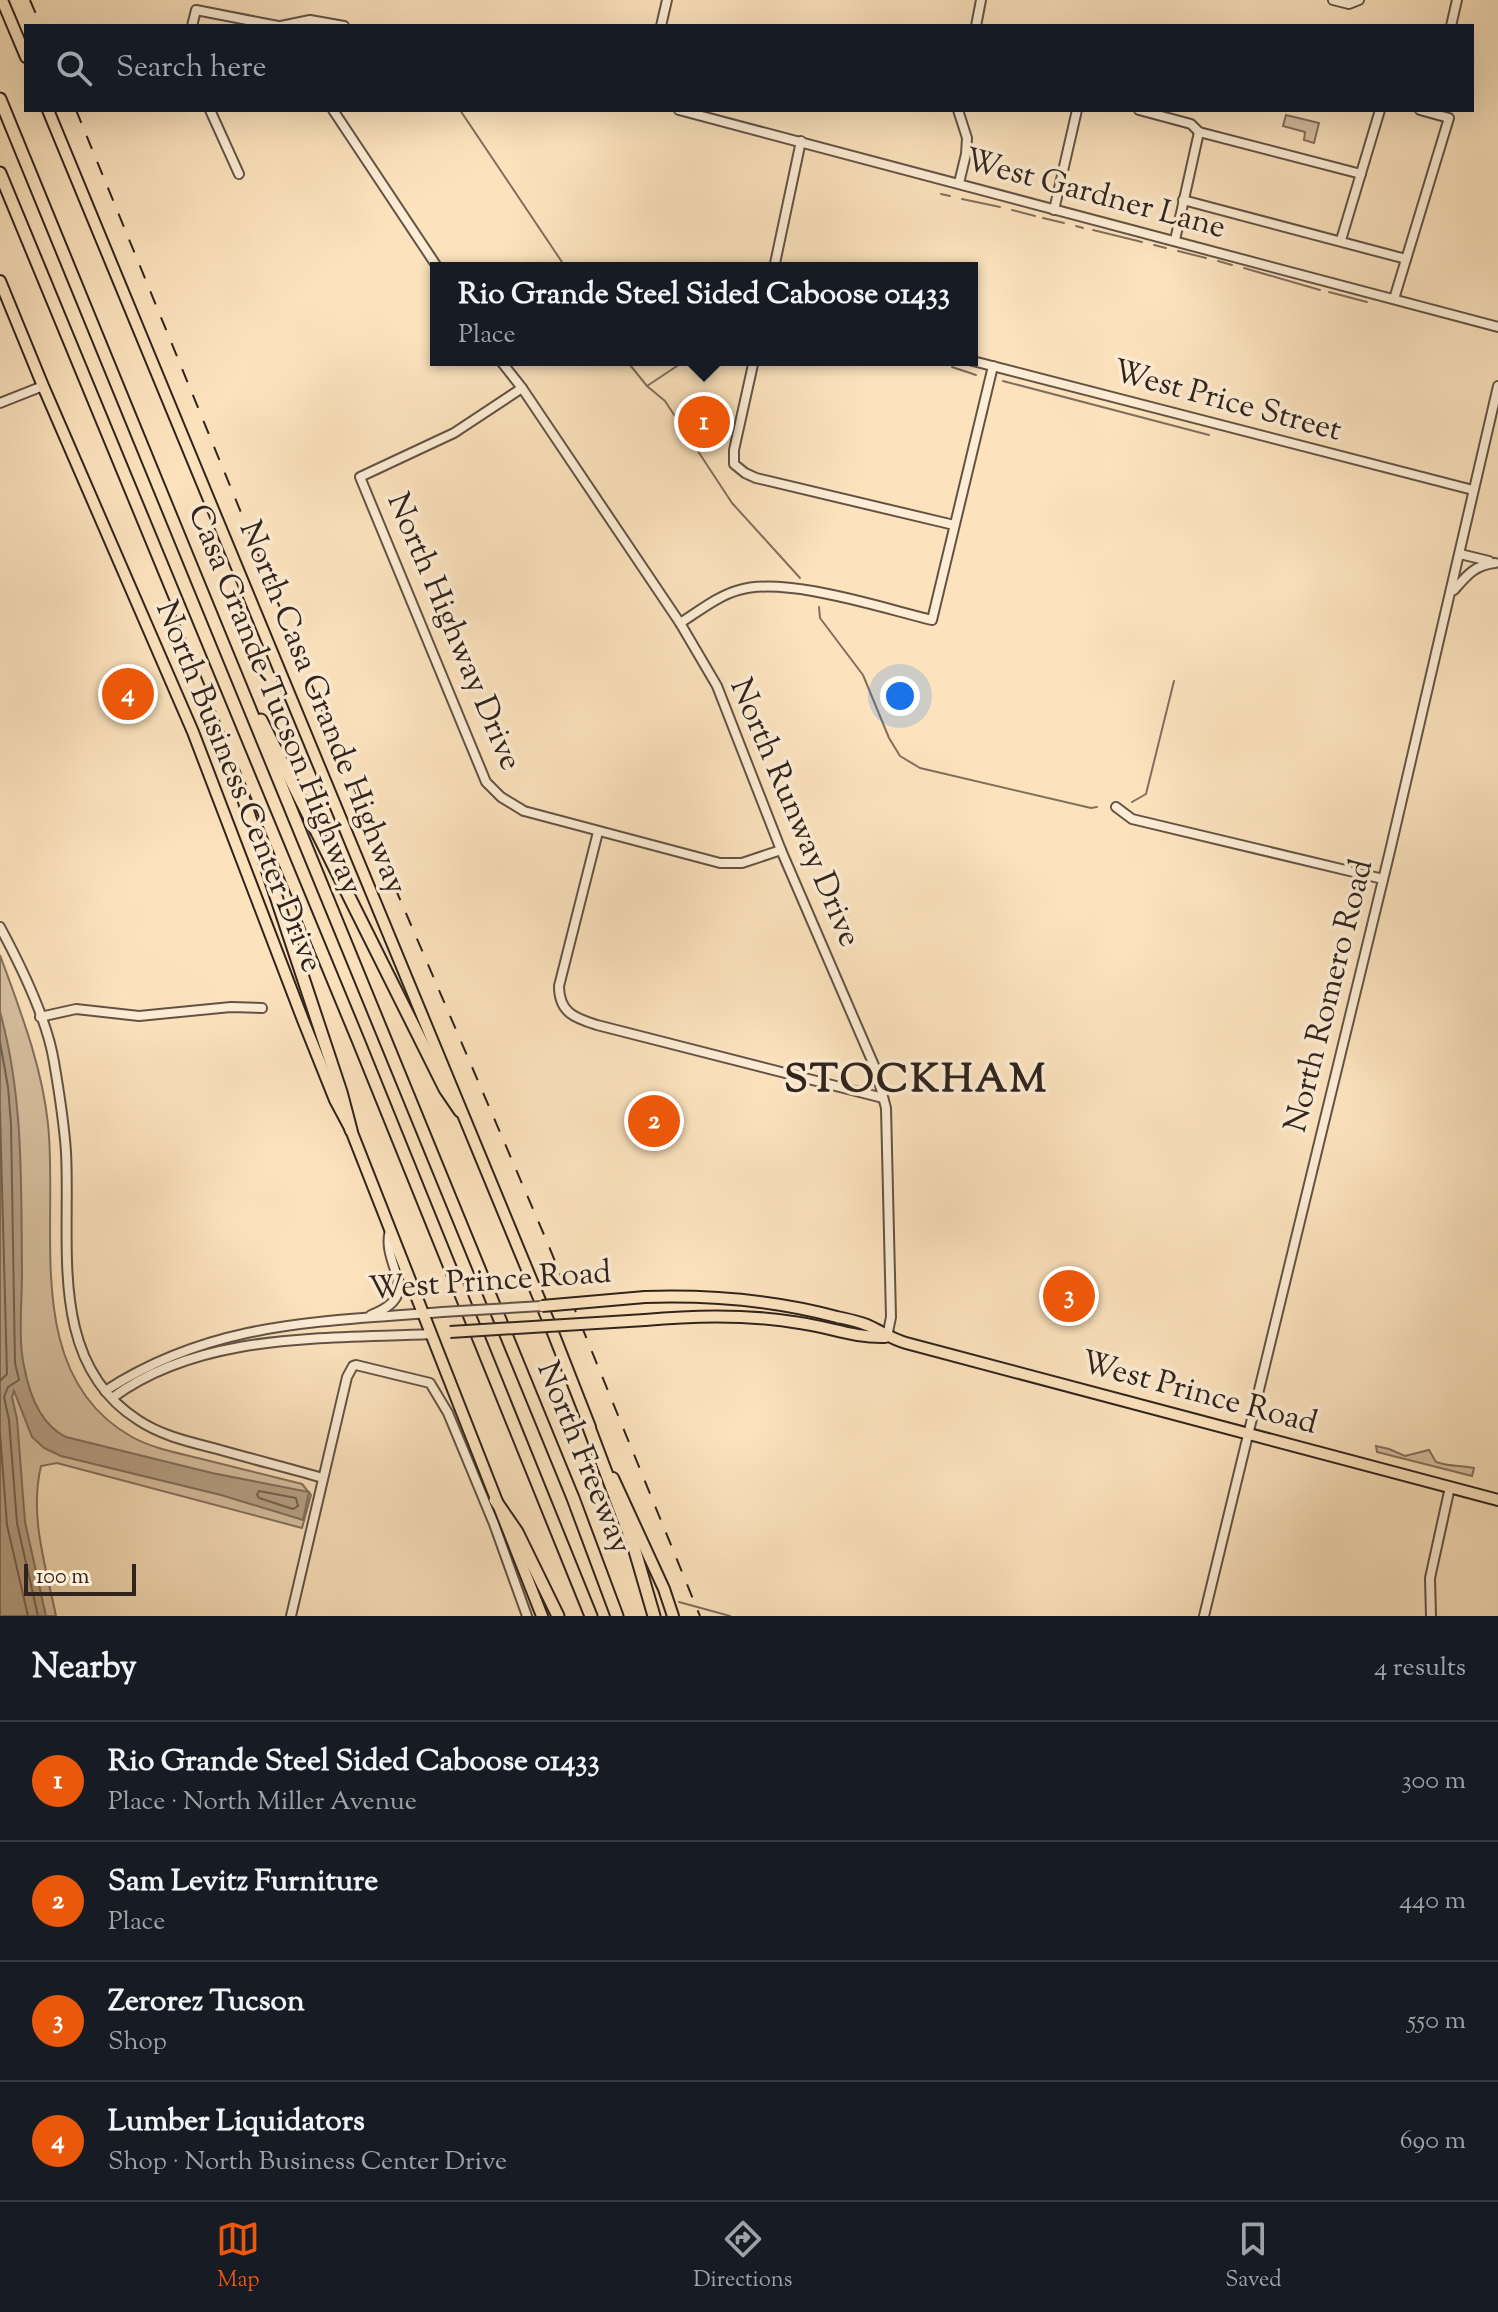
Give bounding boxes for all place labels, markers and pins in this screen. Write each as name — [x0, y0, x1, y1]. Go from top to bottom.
pin: 1 — [678, 392, 730, 452]
pin: 4 — [102, 664, 154, 724]
pin: 2 — [628, 1091, 680, 1151]
pin: 3 — [1043, 1266, 1095, 1326]

